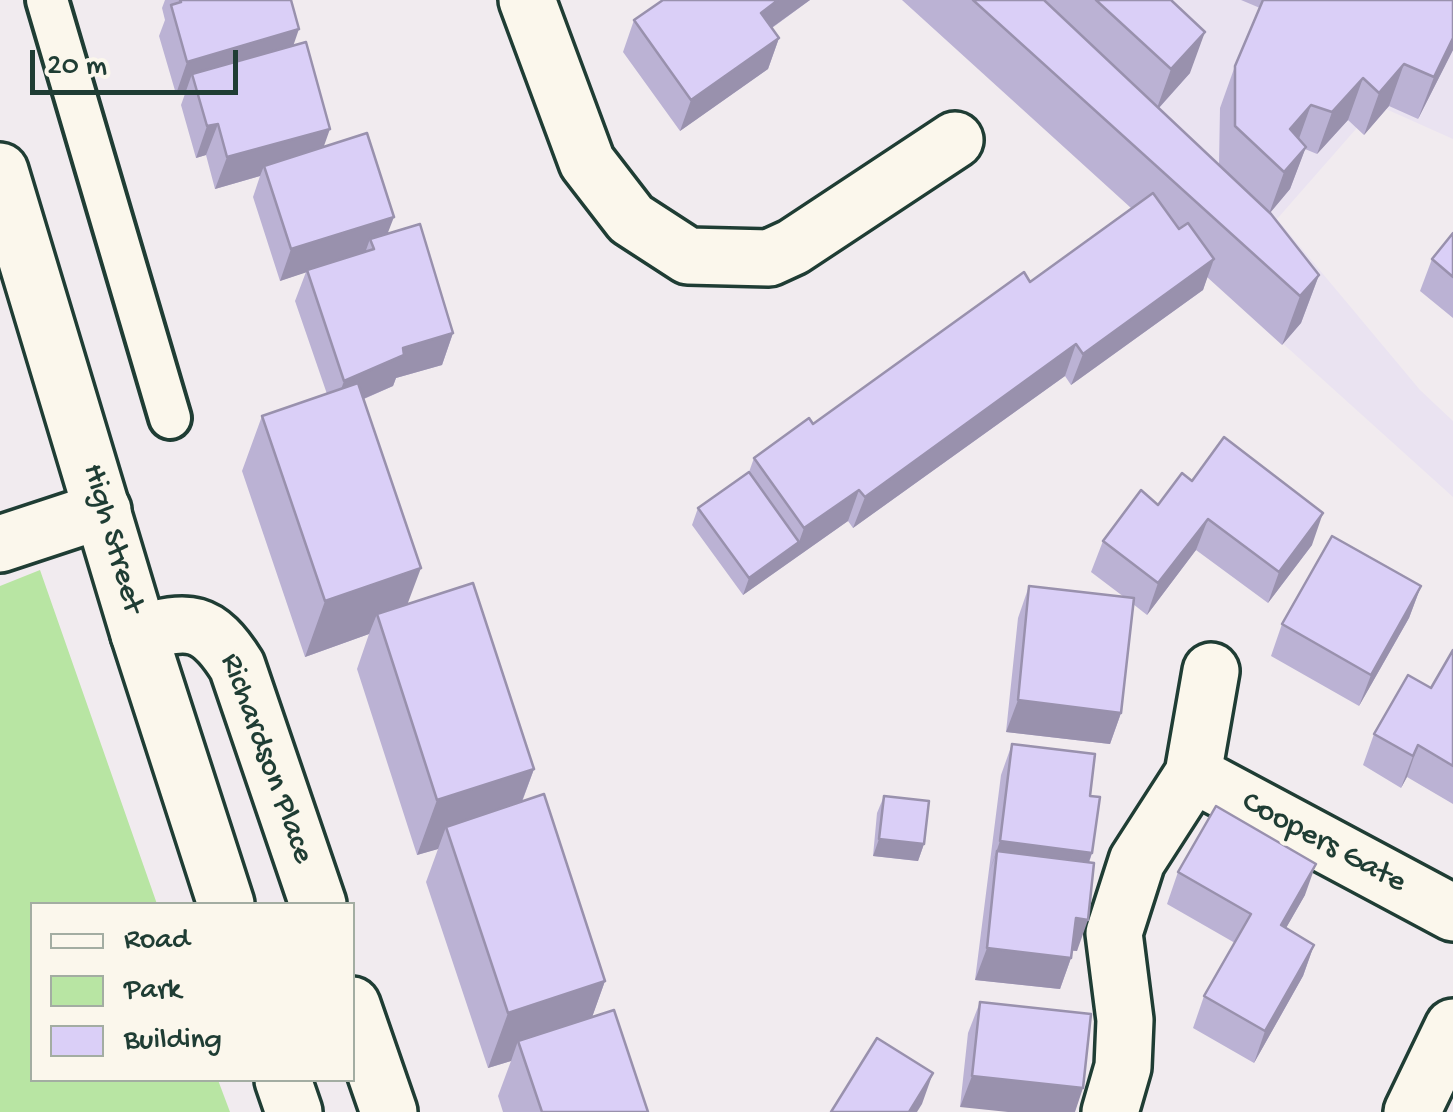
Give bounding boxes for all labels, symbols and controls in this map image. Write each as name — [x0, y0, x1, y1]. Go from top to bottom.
scale bar — [35, 30, 242, 92]
text: 20 m — [47, 50, 107, 85]
street label: High Street — [71, 460, 151, 618]
street label: Richardson Place — [209, 649, 321, 869]
street label: Coopers Gate — [1234, 785, 1412, 903]
legend — [30, 902, 355, 1082]
text: Road — [124, 924, 190, 959]
text: Park — [124, 974, 181, 1009]
text: Building — [124, 1024, 222, 1059]

